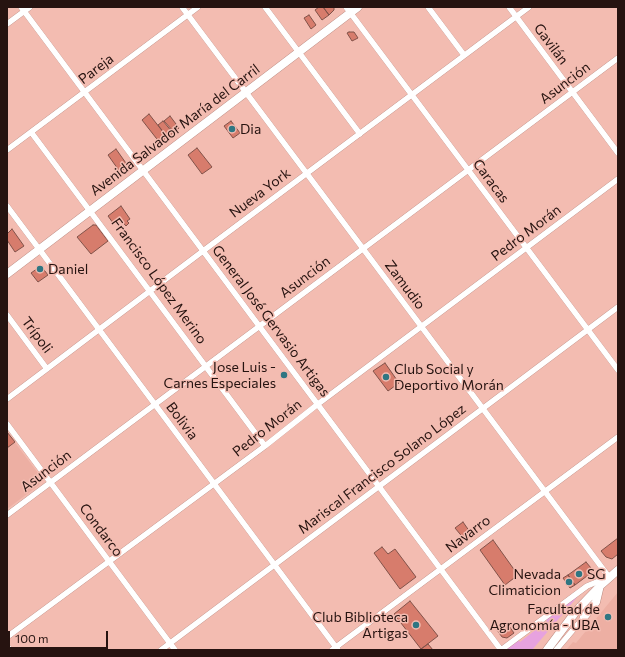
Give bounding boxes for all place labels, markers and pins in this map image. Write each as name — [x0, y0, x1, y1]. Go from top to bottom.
place label: Dia — [240, 121, 261, 137]
marker: Dia — [227, 124, 237, 134]
place label: Daniel — [48, 261, 88, 277]
marker: Daniel — [35, 264, 45, 274]
place label: Jose Luis - Carnes Especiales — [164, 359, 276, 392]
place label: Club Social y Deportivo Morán — [394, 361, 504, 394]
marker: Jose Luis - Carnes Especiales — [279, 370, 289, 380]
marker: Club Social y Deportivo Morán — [381, 372, 391, 382]
place label: Nevada Climaticion — [488, 566, 561, 598]
place label: SG — [587, 566, 605, 582]
marker: SG — [574, 569, 584, 579]
marker: Nevada Climaticion — [564, 577, 574, 587]
place label: Facultad de Agronomía - UBA — [490, 601, 600, 634]
place label: Club Biblioteca Artigas — [312, 609, 408, 642]
marker: Facultad de Agronomía - UBA — [603, 612, 613, 622]
marker: Club Biblioteca Artigas — [411, 620, 421, 630]

